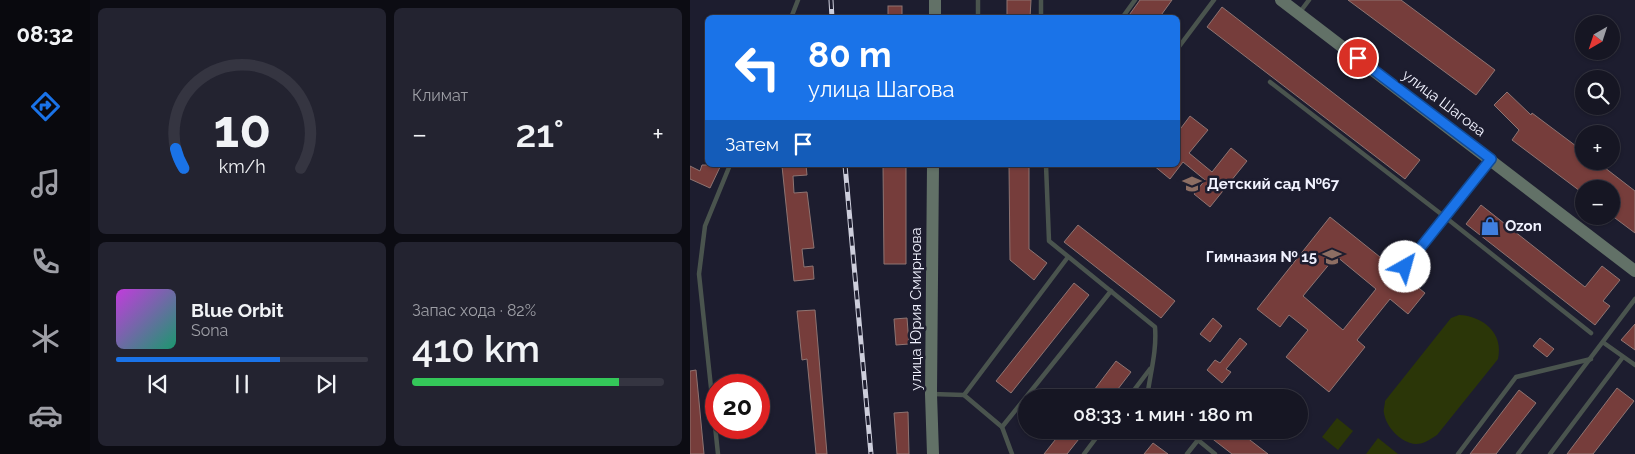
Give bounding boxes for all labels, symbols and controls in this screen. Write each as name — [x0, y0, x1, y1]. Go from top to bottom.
north arrow — [1575, 15, 1620, 60]
map controls — [1575, 15, 1620, 225]
text: 08:32 — [17, 21, 73, 47]
text: 80 m — [808, 34, 892, 75]
icon: left — [725, 35, 790, 100]
pin — [1337, 37, 1379, 79]
icon: arrive — [1344, 44, 1372, 72]
street label: улица Шагова — [1399, 66, 1489, 140]
button: search — [1575, 70, 1620, 115]
text: улица Шагова — [808, 76, 955, 102]
text: Климат — [412, 86, 468, 105]
icon: directions — [28, 89, 63, 124]
text: 10 — [213, 98, 271, 159]
text: 21° — [515, 111, 564, 156]
text: − — [412, 118, 427, 151]
text: + — [652, 118, 664, 151]
button: + — [1575, 125, 1620, 170]
icon: arrive — [789, 130, 817, 158]
text: Затем — [725, 133, 779, 155]
text: km/h — [218, 156, 266, 177]
icon: music — [28, 166, 63, 201]
school or university icon: Детский сад №67 — [1181, 173, 1203, 195]
place label: Детский сад №67 — [1207, 175, 1340, 193]
button: − — [1575, 180, 1620, 225]
shop icon: Ozon — [1479, 215, 1501, 237]
place label: Ozon — [1505, 217, 1542, 235]
street label: улица Юрия Смирнова — [907, 227, 925, 391]
position arrow — [1378, 240, 1430, 292]
icon: phone — [28, 244, 63, 279]
school or university icon: Гимназия № 15 — [1321, 246, 1343, 268]
place label: Гимназия № 15 — [1206, 248, 1317, 266]
text: Blue Orbit — [191, 299, 283, 321]
text: Запас хода · 82% — [412, 301, 536, 320]
icon: climate — [28, 321, 63, 356]
text: Sona — [191, 321, 228, 340]
text: 410 km — [412, 326, 540, 371]
icon: previous — [144, 370, 172, 398]
icon: pause — [228, 370, 256, 398]
icon: next — [312, 370, 340, 398]
speed limit sign: 20 — [705, 374, 770, 439]
icon: car — [28, 398, 63, 433]
text: 08:33 · 1 мин · 180 m — [1073, 403, 1253, 425]

